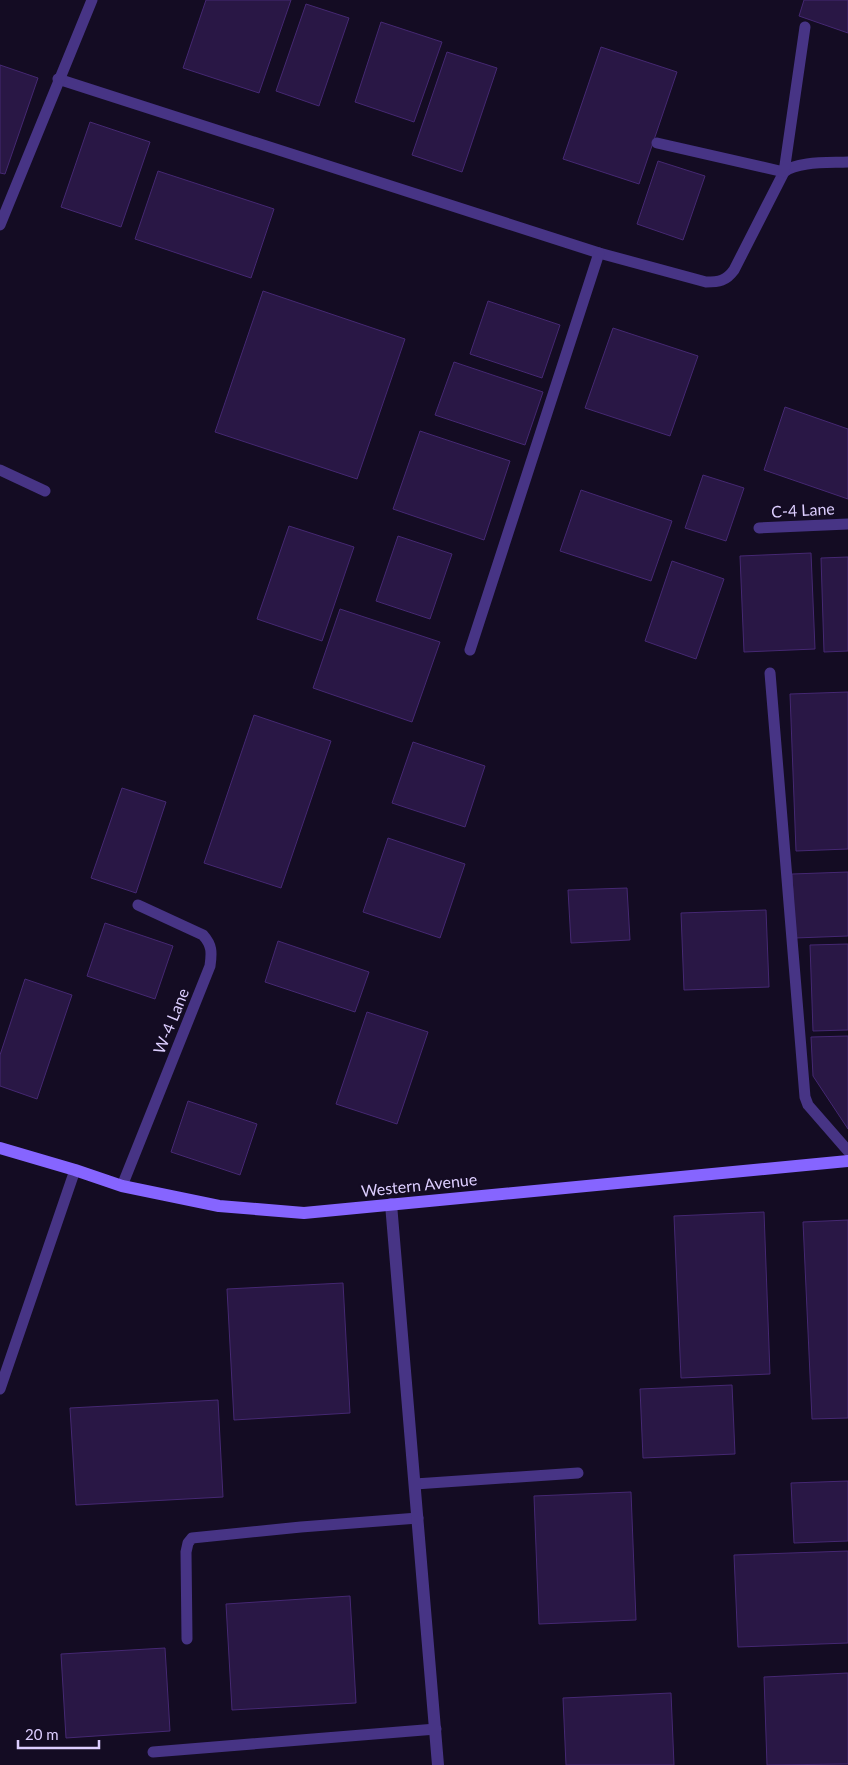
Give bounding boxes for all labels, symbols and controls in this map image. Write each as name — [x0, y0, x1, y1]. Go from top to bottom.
street label: C-4 Lane — [771, 498, 835, 521]
street label: W-4 Lane — [149, 985, 192, 1056]
street label: Western Avenue — [360, 1169, 478, 1200]
scale bar — [18, 1718, 99, 1750]
text: 20 m — [25, 1725, 59, 1743]

